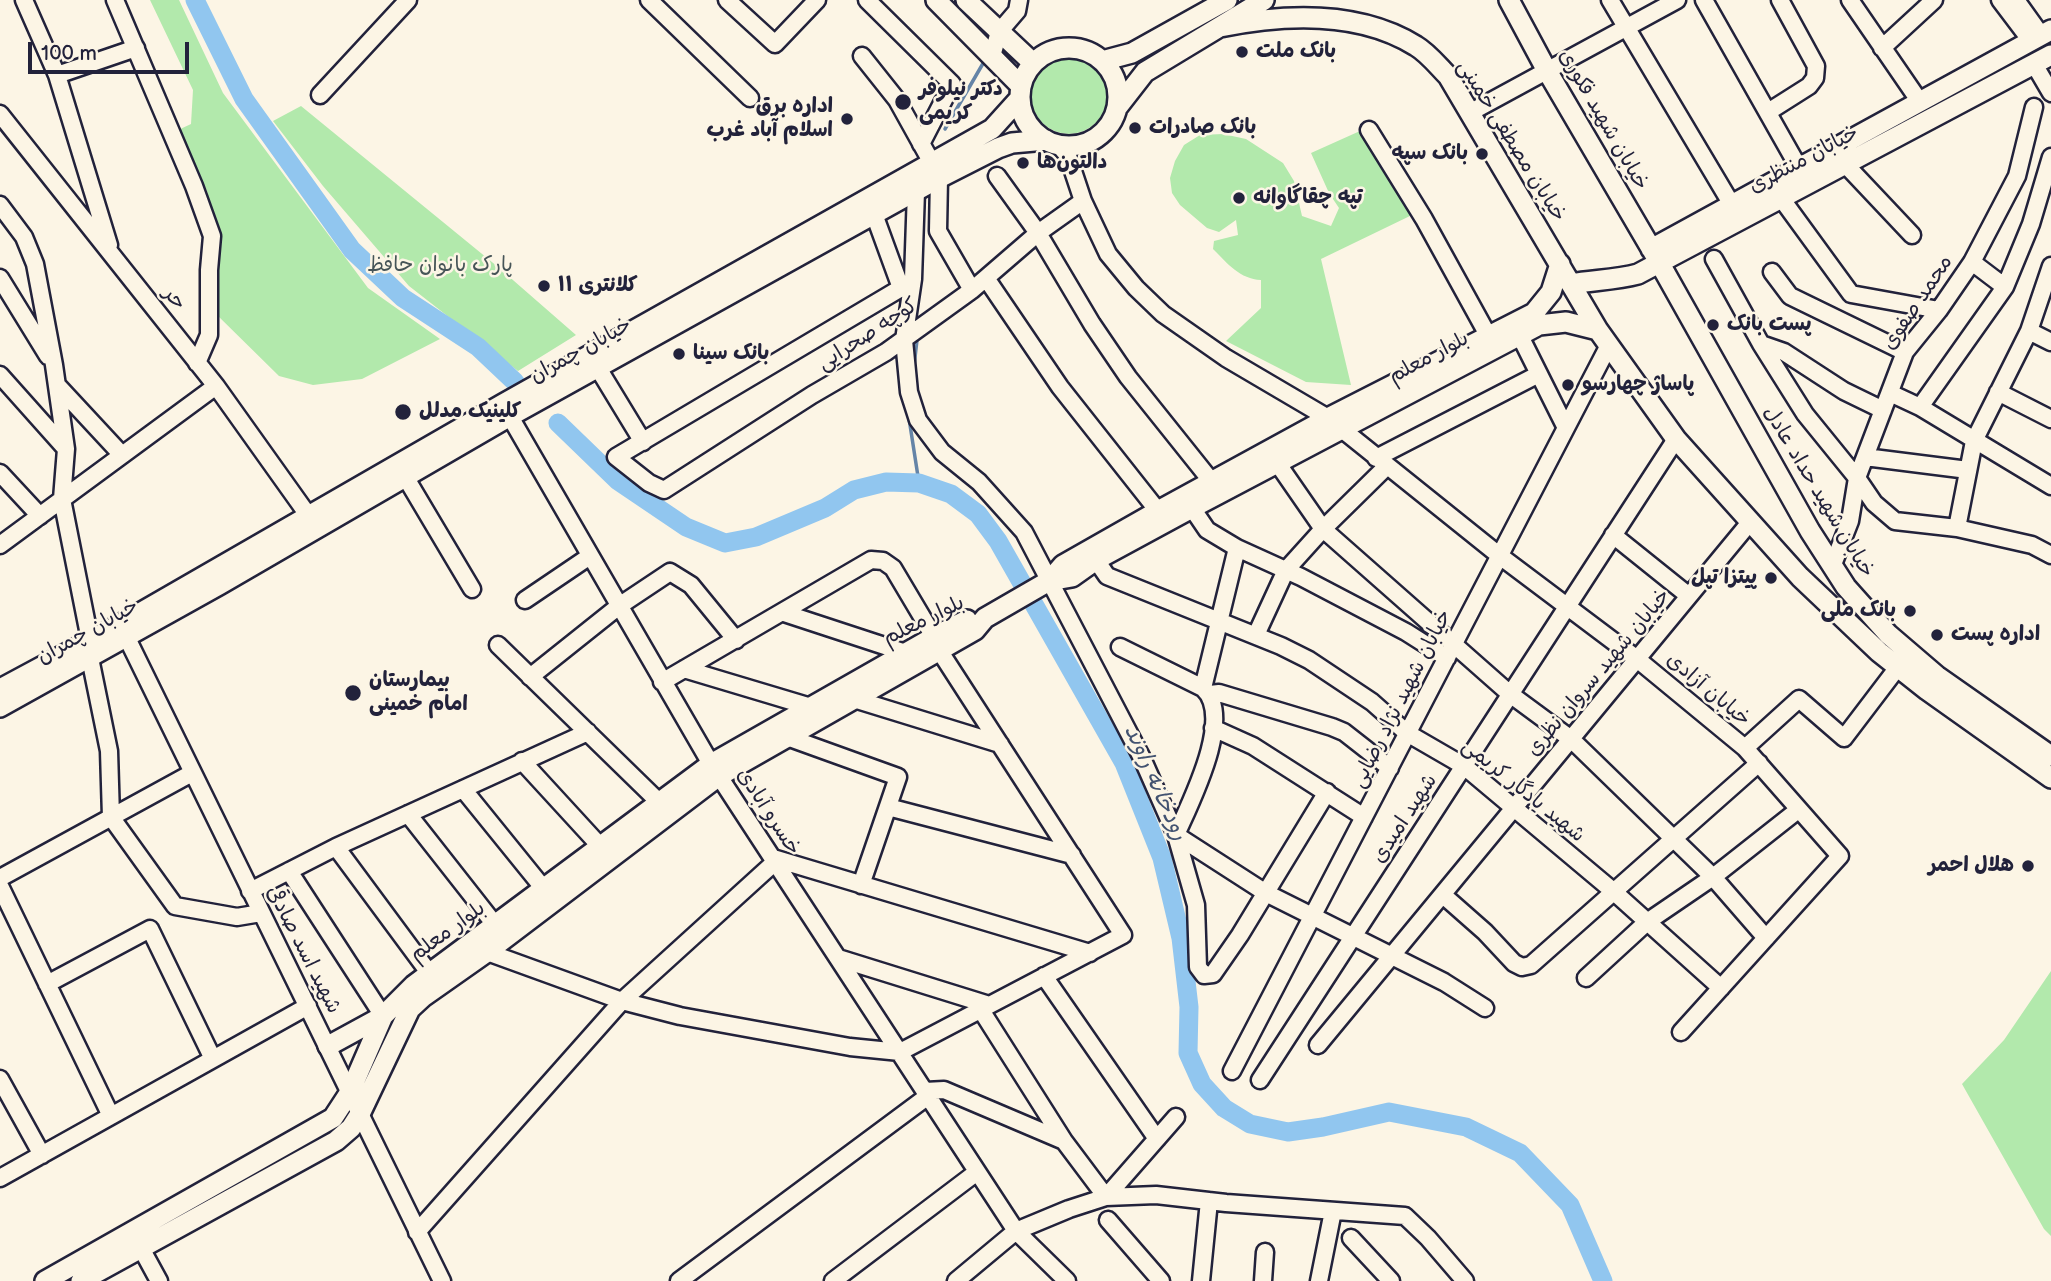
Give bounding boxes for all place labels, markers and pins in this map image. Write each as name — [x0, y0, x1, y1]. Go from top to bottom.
place label: بانک ملت — [1256, 39, 1336, 65]
marker: بانک ملت — [1234, 44, 1250, 60]
place label: دکتر نیلوفر کریمی — [919, 77, 1003, 127]
marker: دکتر نیلوفر کریمی — [893, 92, 913, 112]
place label: اداره برق اسلام آباد غرب — [707, 94, 833, 144]
marker: اداره برق اسلام آباد غرب — [839, 111, 855, 127]
place label: بانک صادرات — [1149, 115, 1256, 141]
marker: بانک صادرات — [1127, 120, 1143, 136]
place label: بانک سپه — [1392, 141, 1468, 167]
marker: بانک سپه — [1474, 146, 1490, 162]
place label: دالتون‌ها — [1037, 150, 1107, 176]
marker: دالتون‌ها — [1015, 155, 1031, 171]
place label: تپه چقاگاوانه — [1253, 185, 1363, 211]
marker: تپه چقاگاوانه — [1231, 190, 1247, 206]
place label: کلانتری ۱۱ — [558, 273, 638, 299]
marker: کلانتری ۱۱ — [536, 278, 552, 294]
place label: پست بانک — [1727, 312, 1812, 338]
marker: پست بانک — [1705, 317, 1721, 333]
place label: بانک سینا — [693, 341, 769, 367]
marker: بانک سینا — [671, 346, 687, 362]
place label: پاساژ چهارسو — [1582, 372, 1694, 398]
marker: پاساژ چهارسو — [1560, 377, 1576, 393]
place label: کلینیک مدلل — [419, 399, 521, 425]
marker: کلینیک مدلل — [393, 402, 413, 422]
place label: پیتزا تپل — [1691, 565, 1757, 591]
marker: پیتزا تپل — [1763, 570, 1779, 586]
place label: بانک ملی — [1821, 598, 1896, 624]
marker: بانک ملی — [1902, 603, 1918, 619]
place label: اداره پست — [1951, 622, 2040, 648]
marker: اداره پست — [1929, 627, 1945, 643]
place label: بیمارستان امام خمینی — [369, 668, 468, 718]
marker: بیمارستان امام خمینی — [343, 683, 363, 703]
place label: هلال احمر — [1928, 853, 2014, 879]
marker: هلال احمر — [2020, 858, 2036, 874]

